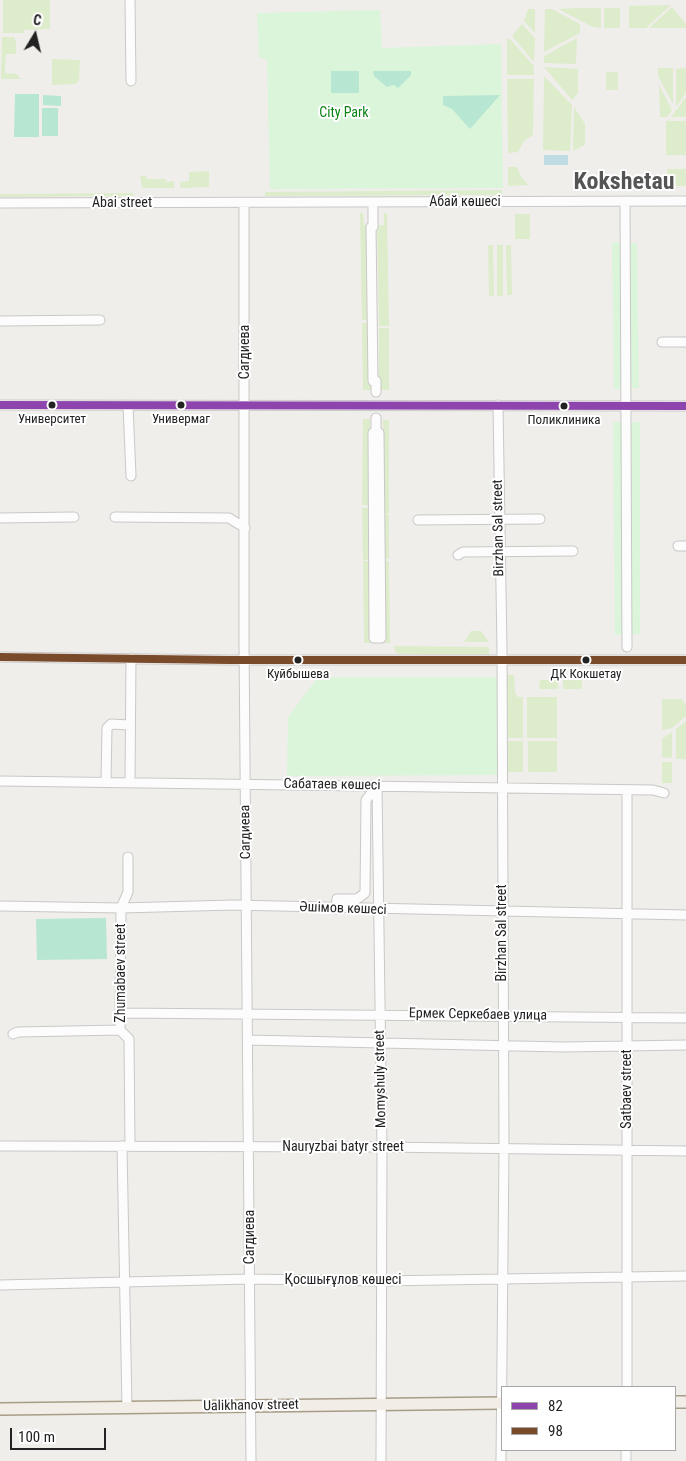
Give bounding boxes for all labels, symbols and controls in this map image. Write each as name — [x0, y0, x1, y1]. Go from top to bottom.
north arrow — [10, 10, 60, 60]
text: С — [32, 12, 43, 29]
park label: City Park — [319, 105, 369, 121]
district label: Kokshetau — [573, 169, 675, 197]
street label: Абай көшесі — [429, 194, 501, 210]
street label: Abai street — [92, 195, 152, 211]
street label: Сагдиева — [237, 325, 253, 379]
marker: Университет — [47, 400, 57, 410]
marker: Универмаг — [176, 400, 186, 410]
marker: Поликлиника — [559, 401, 569, 411]
place label: Университет — [18, 412, 86, 428]
place label: Универмаг — [152, 412, 210, 428]
place label: Поликлиника — [528, 413, 600, 429]
street label: Birzhan Sal street — [490, 479, 508, 577]
marker: Куйбышева — [293, 655, 303, 665]
marker: ДК Кокшетау — [581, 655, 591, 665]
place label: Куйбышева — [267, 667, 329, 683]
place label: ДК Кокшетау — [551, 667, 621, 683]
street label: Сабатаев көшесі — [283, 776, 381, 794]
street label: Сагдиева — [237, 805, 255, 859]
street label: Birzhan Sal street — [494, 884, 510, 982]
street label: Әшімов көшесі — [299, 899, 387, 919]
street label: Zhumabaev street — [113, 923, 129, 1023]
street label: Ермек Серкебаев улица — [409, 1005, 547, 1025]
street label: Momyshuly street — [372, 1030, 390, 1128]
street label: Satbaev street — [619, 1049, 635, 1129]
street label: Nauryzbai batyr street — [282, 1139, 404, 1155]
street label: Сагдиева — [242, 1210, 258, 1264]
street label: Қосшығұлов көшесі — [285, 1272, 401, 1288]
legend — [501, 1386, 676, 1451]
street label: Ualikhanov street — [203, 1397, 299, 1415]
text: 82 — [548, 1397, 563, 1415]
scale bar — [12, 1418, 109, 1450]
text: 98 — [548, 1422, 563, 1440]
text: 100 m — [18, 1428, 55, 1446]

